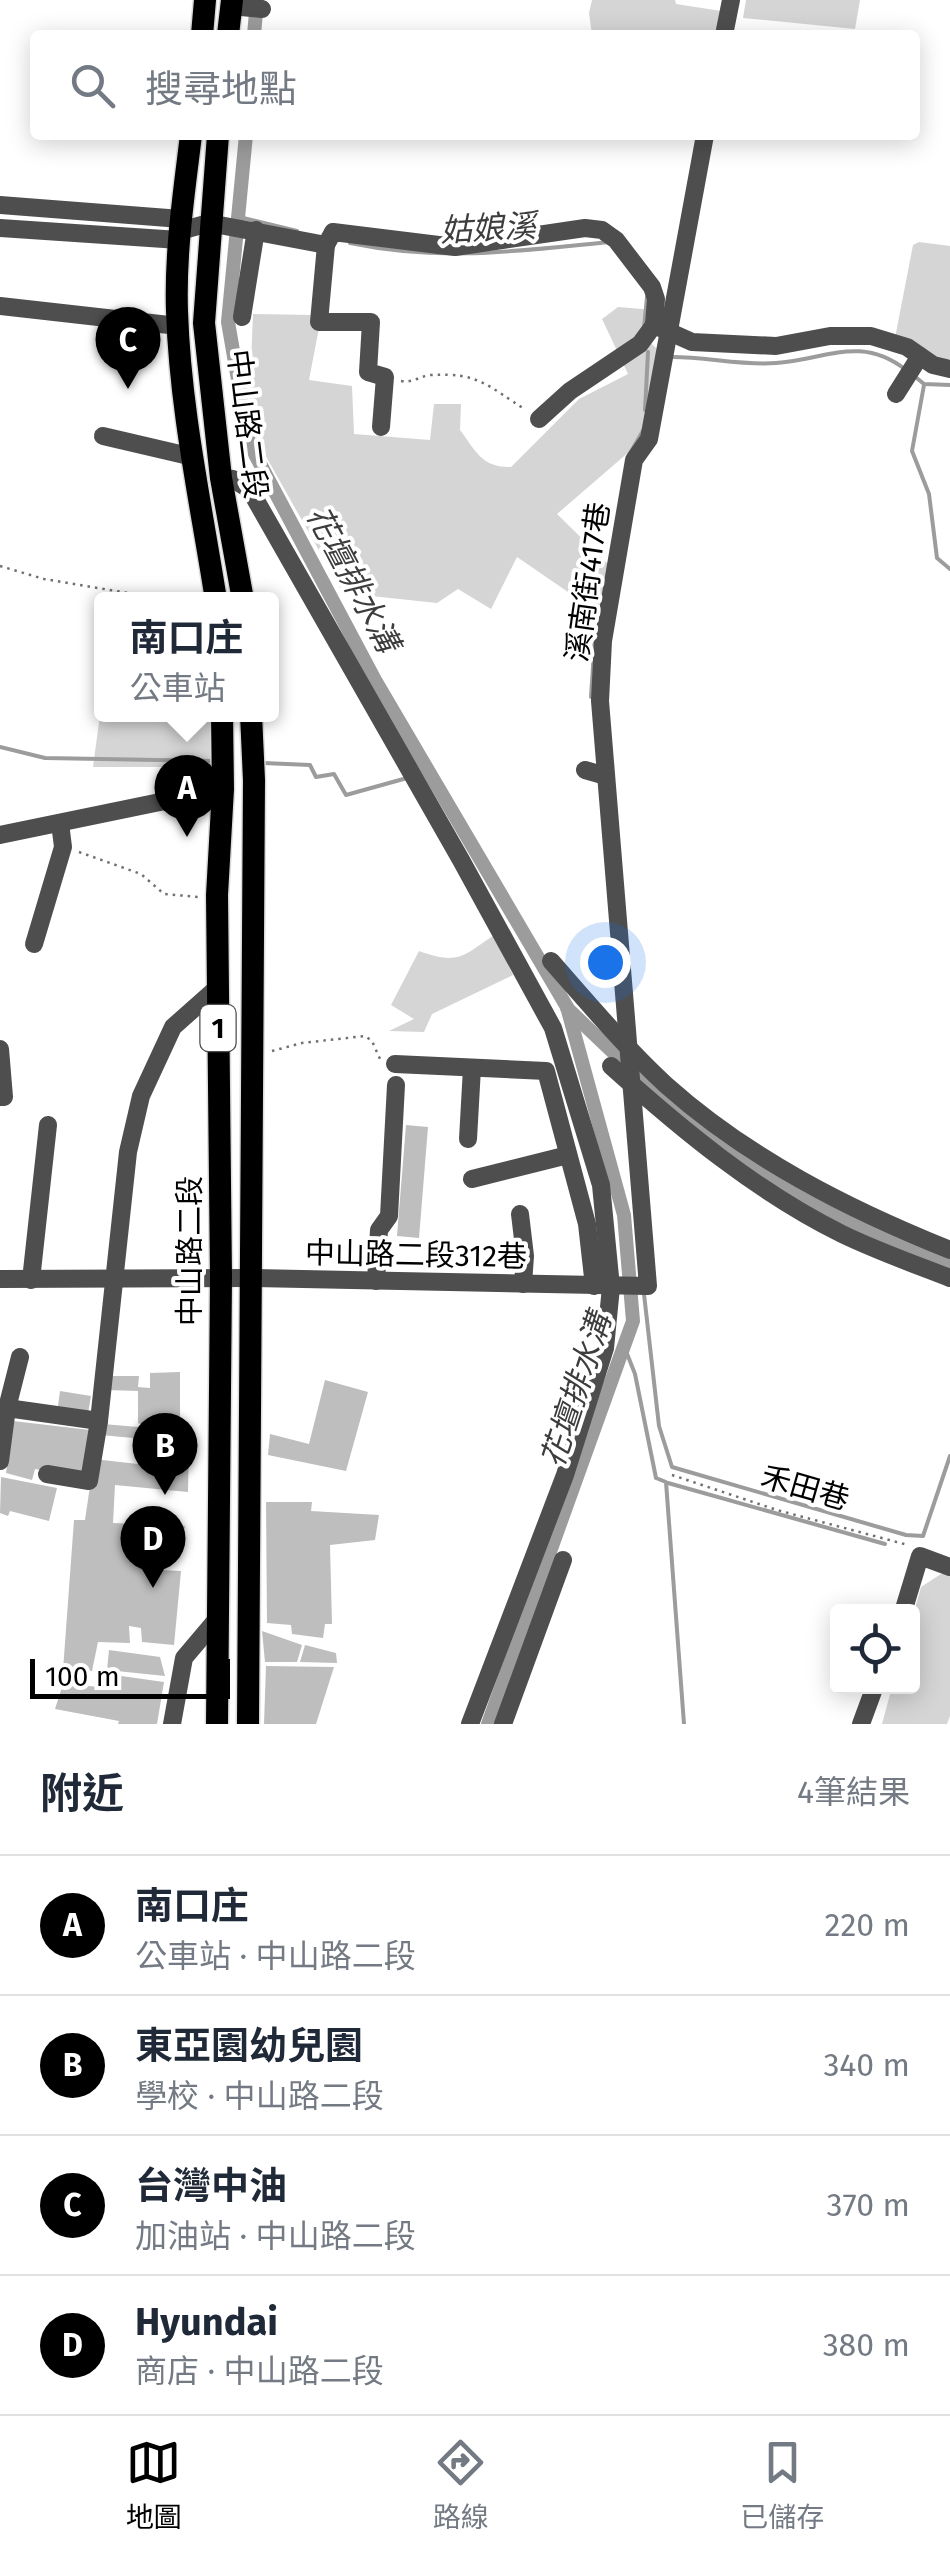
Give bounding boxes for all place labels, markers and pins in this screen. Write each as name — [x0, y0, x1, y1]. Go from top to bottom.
pin: C — [96, 306, 160, 389]
pin: A — [154, 754, 220, 837]
pin: B — [132, 1412, 198, 1495]
pin: D — [120, 1506, 186, 1588]

